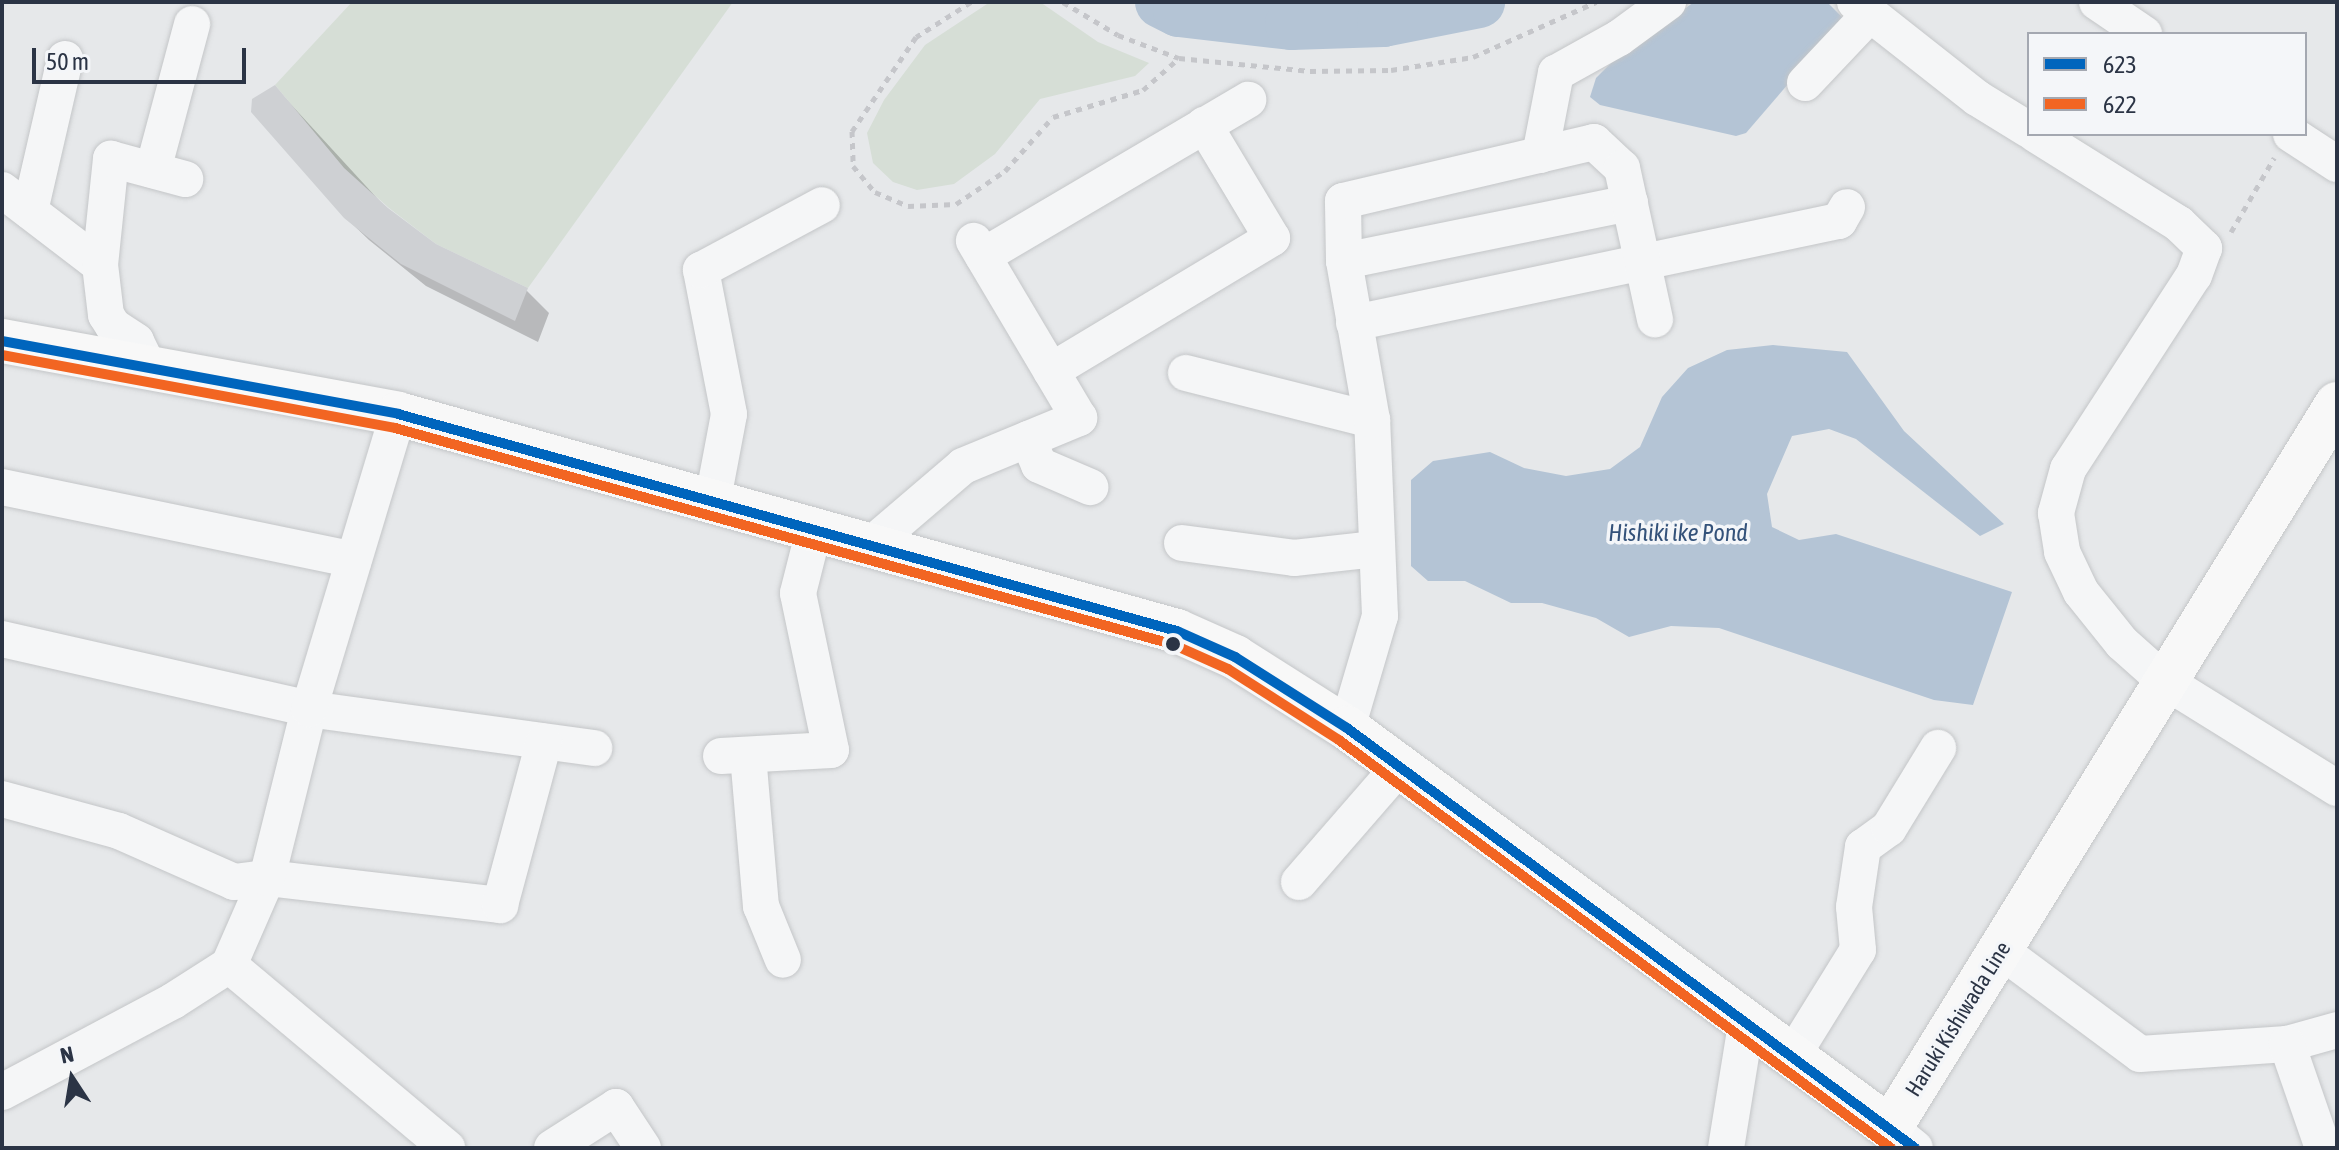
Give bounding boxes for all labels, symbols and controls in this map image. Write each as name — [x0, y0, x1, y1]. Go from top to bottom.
scale bar — [36, 32, 250, 82]
legend — [2027, 32, 2307, 136]
text: 50 m — [46, 48, 89, 75]
text: 623 — [2103, 51, 2137, 78]
text: 622 — [2103, 91, 2137, 118]
water label: Hishiki ike Pond — [1608, 519, 1748, 547]
unlabelled marker — [1165, 636, 1181, 652]
street label: Haruki Kishiwada Line — [1900, 937, 2016, 1101]
north arrow — [32, 1038, 112, 1118]
text: N — [58, 1040, 76, 1069]

